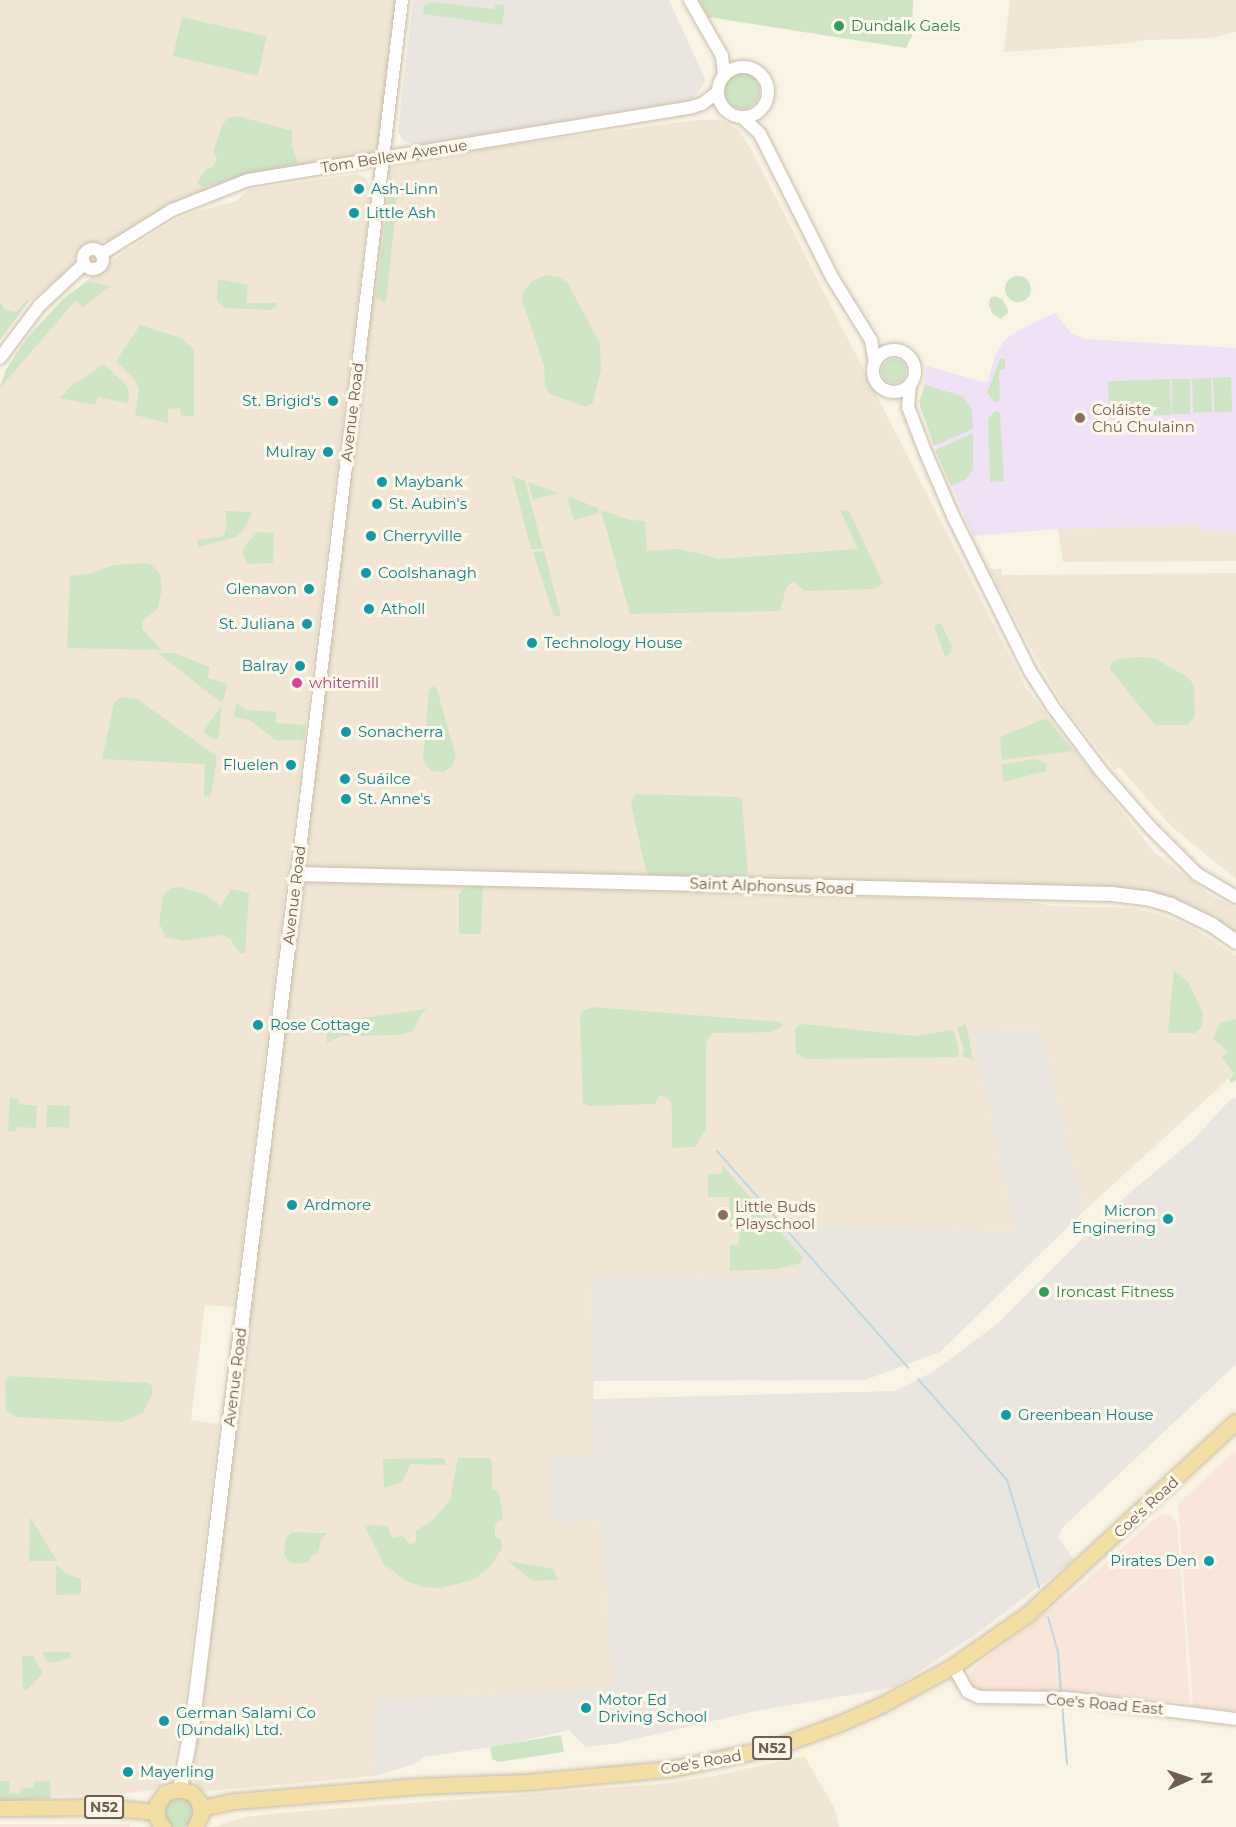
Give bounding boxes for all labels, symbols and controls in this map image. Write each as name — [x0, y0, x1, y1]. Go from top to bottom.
place label: Dundalk Gaels — [851, 17, 960, 35]
marker: Dundalk Gaels — [832, 19, 846, 33]
street label: Tom Bellew Avenue — [319, 136, 469, 176]
place label: Ash-Linn — [371, 180, 438, 198]
marker: Ash-Linn — [352, 182, 366, 196]
place label: Little Ash — [366, 204, 436, 222]
marker: Little Ash — [347, 206, 361, 220]
street label: Avenue Road — [337, 361, 367, 463]
place label: St. Brigid's — [242, 392, 321, 410]
marker: St. Brigid's — [326, 394, 340, 408]
place label: Coláiste Chú Chulainn — [1092, 400, 1195, 435]
marker: Coláiste Chú Chulainn — [1073, 411, 1087, 425]
place label: Mulray — [265, 443, 316, 461]
marker: Mulray — [321, 445, 335, 459]
place label: Maybank — [394, 473, 463, 491]
marker: Maybank — [375, 475, 389, 489]
place label: St. Aubin's — [389, 495, 467, 513]
marker: St. Aubin's — [370, 497, 384, 511]
place label: Cherryville — [383, 527, 462, 545]
marker: Cherryville — [364, 529, 378, 543]
place label: Coolshanagh — [378, 564, 477, 582]
marker: Coolshanagh — [359, 566, 373, 580]
place label: Glenavon — [226, 580, 297, 598]
marker: Glenavon — [302, 582, 316, 596]
place label: Atholl — [381, 600, 425, 618]
marker: Atholl — [362, 602, 376, 616]
place label: St. Juliana — [219, 615, 295, 633]
marker: St. Juliana — [300, 617, 314, 631]
place label: Technology House — [544, 634, 683, 652]
marker: Technology House — [525, 636, 539, 650]
place label: Balray — [242, 657, 288, 675]
marker: Balray — [293, 659, 307, 673]
place label: whitemill — [309, 674, 379, 692]
marker: whitemill — [290, 676, 304, 690]
place label: Sonacherra — [358, 723, 443, 741]
marker: Sonacherra — [339, 725, 353, 739]
place label: Fluelen — [223, 756, 279, 774]
marker: Fluelen — [284, 758, 298, 772]
place label: Suáilce — [357, 770, 411, 788]
marker: Suáilce — [338, 772, 352, 786]
place label: St. Anne's — [358, 790, 431, 808]
marker: St. Anne's — [339, 792, 353, 806]
street label: Avenue Road — [279, 844, 309, 946]
street label: Saint Alphonsus Road — [689, 874, 855, 898]
place label: Rose Cottage — [270, 1016, 370, 1034]
marker: Rose Cottage — [251, 1018, 265, 1032]
place label: Ardmore — [304, 1196, 371, 1214]
place label: Little Buds Playschool — [735, 1197, 816, 1232]
marker: Ardmore — [285, 1198, 299, 1212]
place label: Micron Enginering — [1072, 1201, 1156, 1236]
marker: Little Buds Playschool — [716, 1208, 730, 1222]
marker: Micron Enginering — [1161, 1212, 1175, 1226]
place label: Ironcast Fitness — [1056, 1283, 1174, 1301]
marker: Ironcast Fitness — [1037, 1285, 1051, 1299]
street label: Avenue Road — [220, 1326, 250, 1428]
place label: Greenbean House — [1018, 1406, 1154, 1424]
marker: Greenbean House — [999, 1408, 1013, 1422]
street label: Coe's Road — [1110, 1472, 1182, 1542]
place label: Pirates Den — [1110, 1552, 1197, 1570]
marker: Pirates Den — [1202, 1554, 1216, 1568]
place label: Motor Ed Driving School — [598, 1690, 707, 1725]
street label: Coe's Road East — [1045, 1690, 1165, 1718]
marker: Motor Ed Driving School — [579, 1701, 593, 1715]
place label: German Salami Co (Dundalk) Ltd. — [176, 1703, 316, 1738]
marker: German Salami Co (Dundalk) Ltd. — [157, 1714, 171, 1728]
road number: N52 — [751, 1737, 793, 1759]
street label: Coe's Road — [659, 1746, 743, 1778]
north arrow — [1158, 1749, 1218, 1809]
place label: Mayerling — [140, 1763, 214, 1781]
marker: Mayerling — [121, 1765, 135, 1779]
text: N — [1197, 1771, 1216, 1785]
road number: N52 — [83, 1796, 125, 1818]

